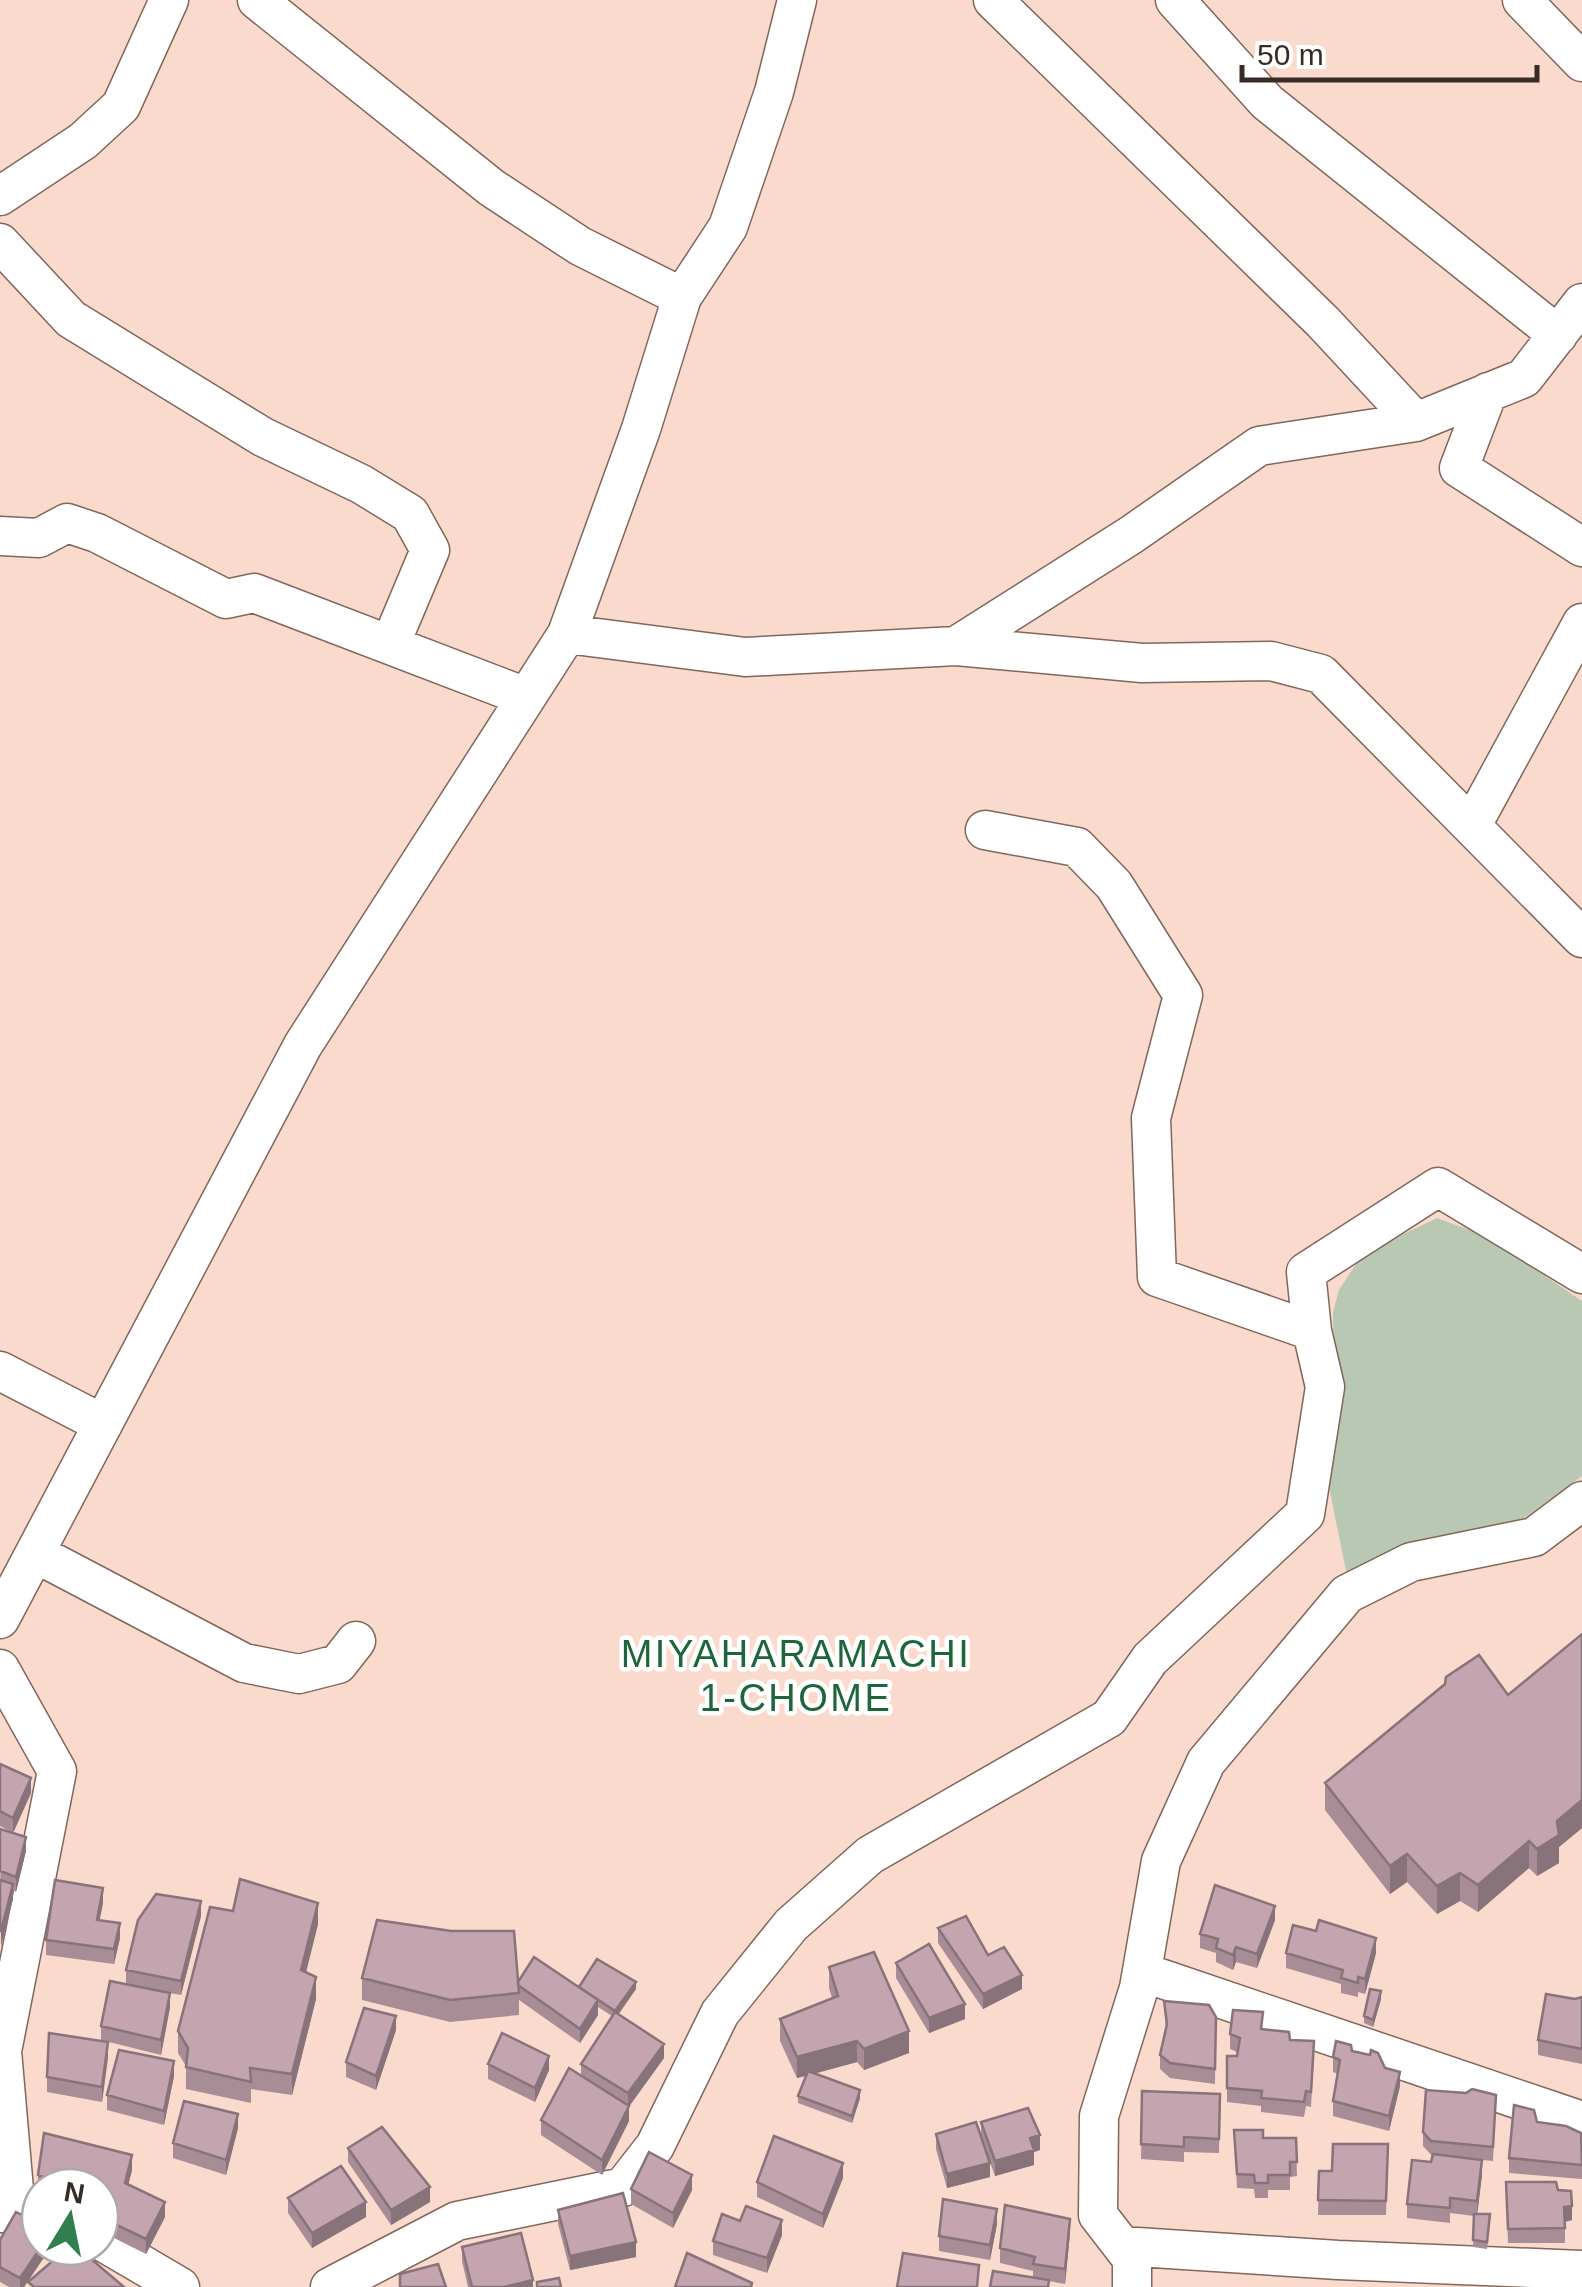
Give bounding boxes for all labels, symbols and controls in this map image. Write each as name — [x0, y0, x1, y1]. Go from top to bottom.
scale bar — [1242, 20, 1537, 82]
text: 50 m — [1257, 38, 1324, 71]
district label: MIYAHARAMACHI 1-CHOME — [621, 1633, 971, 1719]
north arrow — [20, 2167, 120, 2267]
text: N — [62, 2176, 87, 2210]

